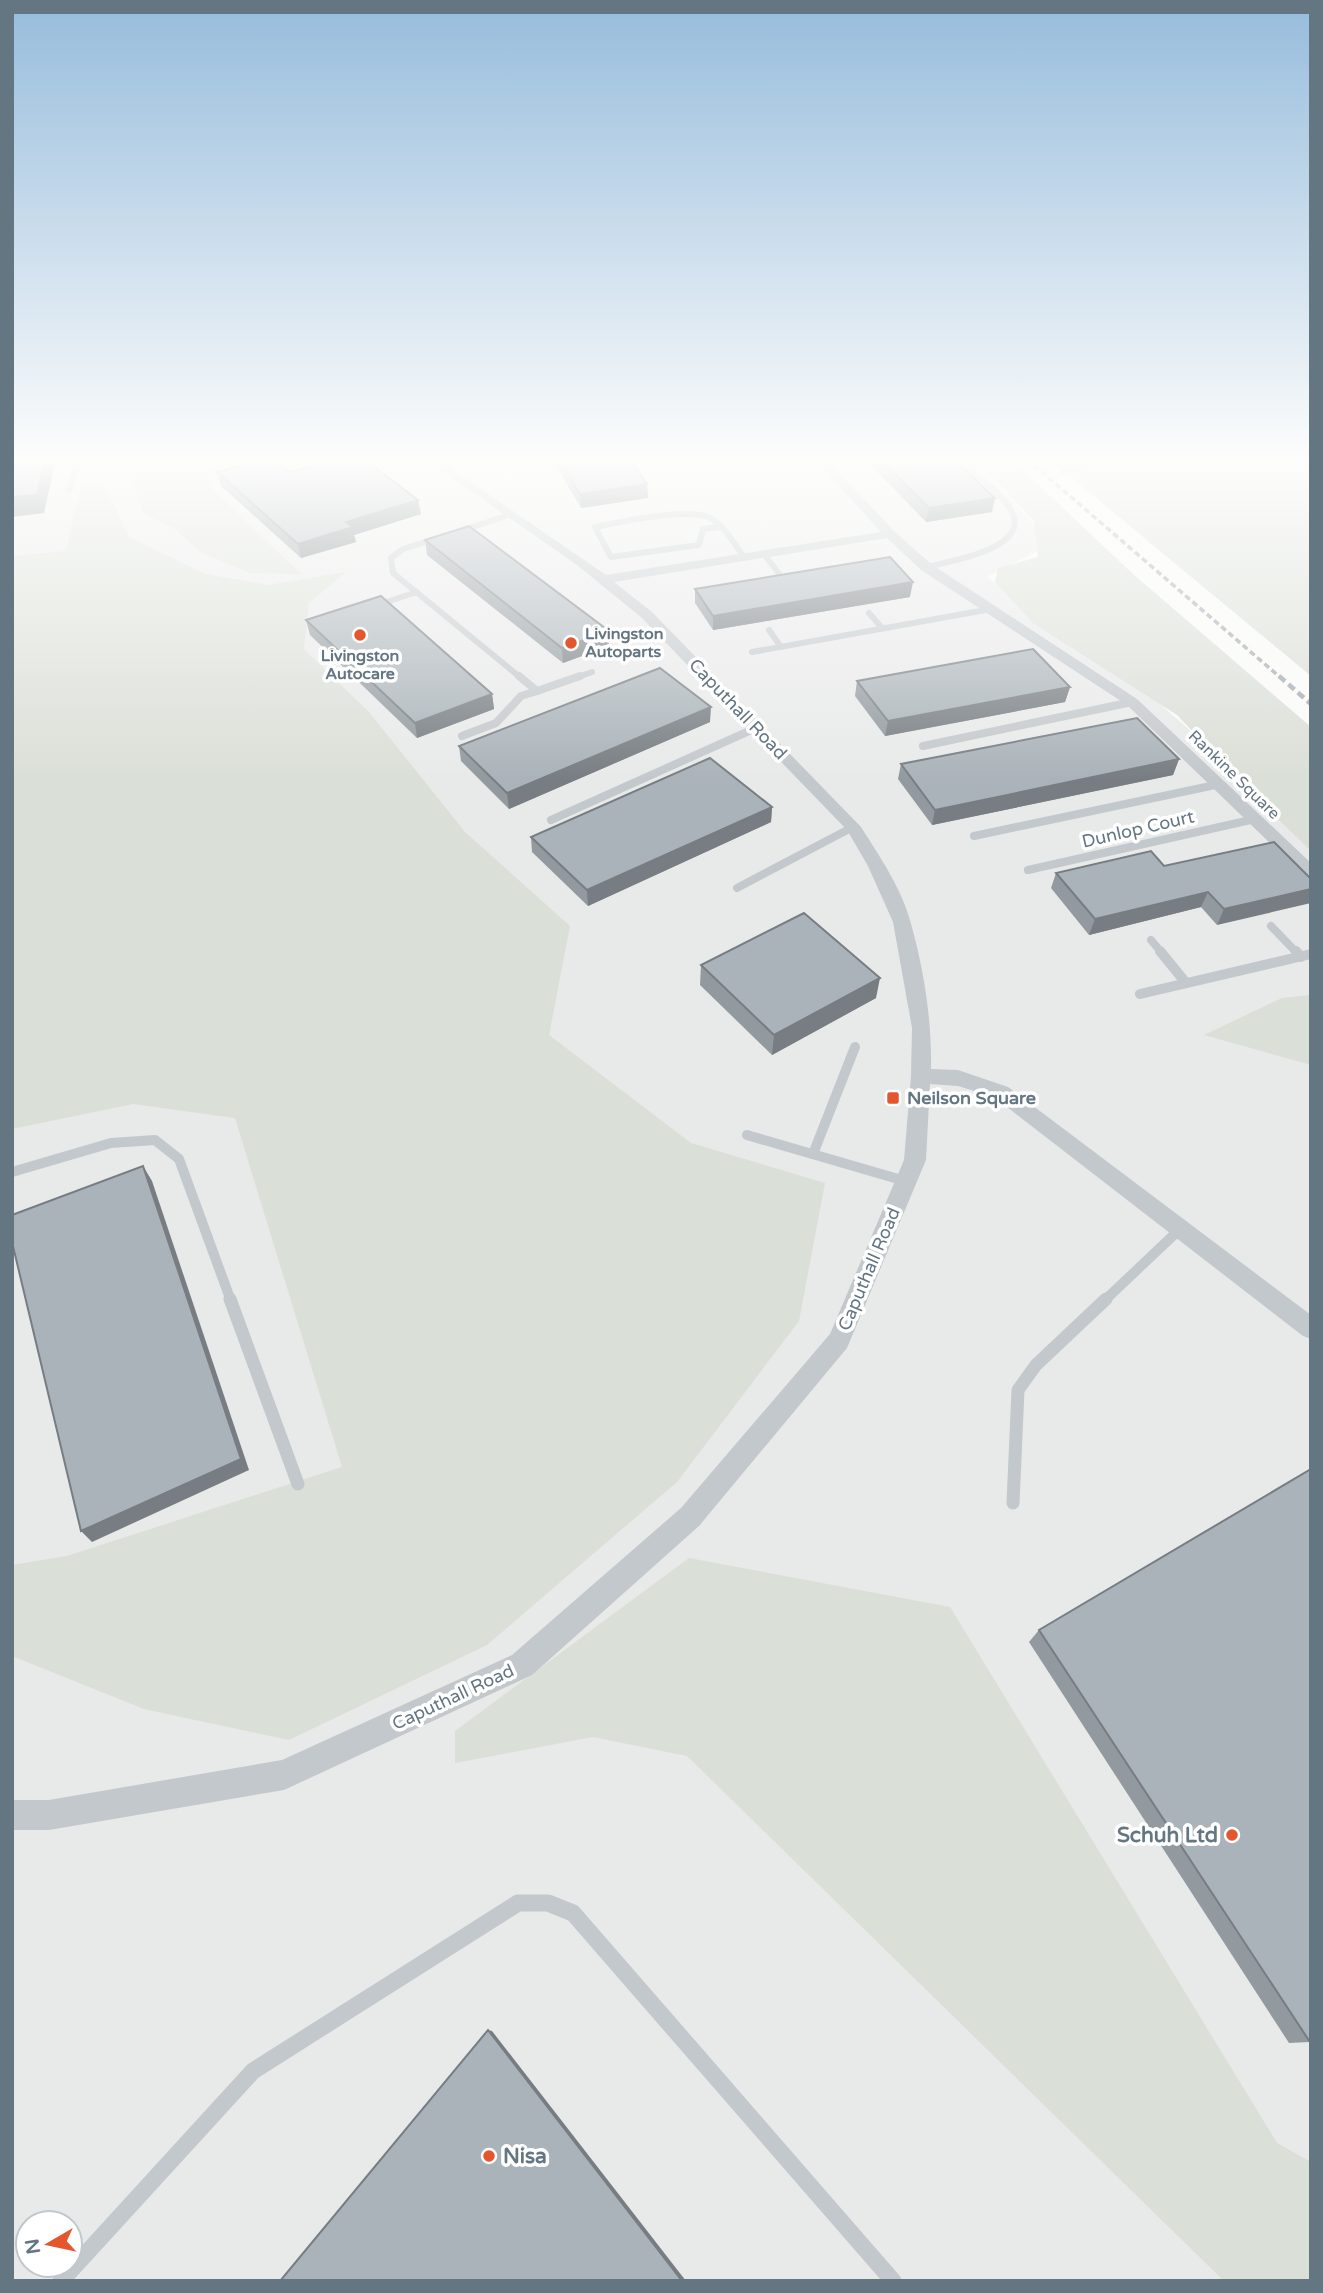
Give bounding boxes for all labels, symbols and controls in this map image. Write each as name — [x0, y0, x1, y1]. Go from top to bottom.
place label: Livingston Autoparts — [585, 624, 664, 662]
marker: Livingston Autocare — [352, 627, 368, 643]
marker: Livingston Autoparts — [563, 635, 579, 651]
place label: Livingston Autocare — [321, 646, 399, 684]
street label: Caputhall Road — [684, 654, 792, 764]
street label: Rankine Square — [1184, 726, 1284, 824]
street label: Dunlop Court — [1080, 805, 1196, 853]
place label: Neilson Square — [907, 1087, 1036, 1109]
marker: Neilson Square — [885, 1090, 901, 1106]
street label: Caputhall Road — [833, 1204, 905, 1334]
street label: Caputhall Road — [389, 1659, 517, 1735]
place label: Schuh Ltd — [1117, 1823, 1218, 1848]
marker: Schuh Ltd — [1224, 1827, 1240, 1843]
place label: Nisa — [503, 2144, 547, 2169]
marker: Nisa — [481, 2148, 497, 2164]
north arrow — [14, 2209, 84, 2279]
text: N — [21, 2237, 45, 2256]

